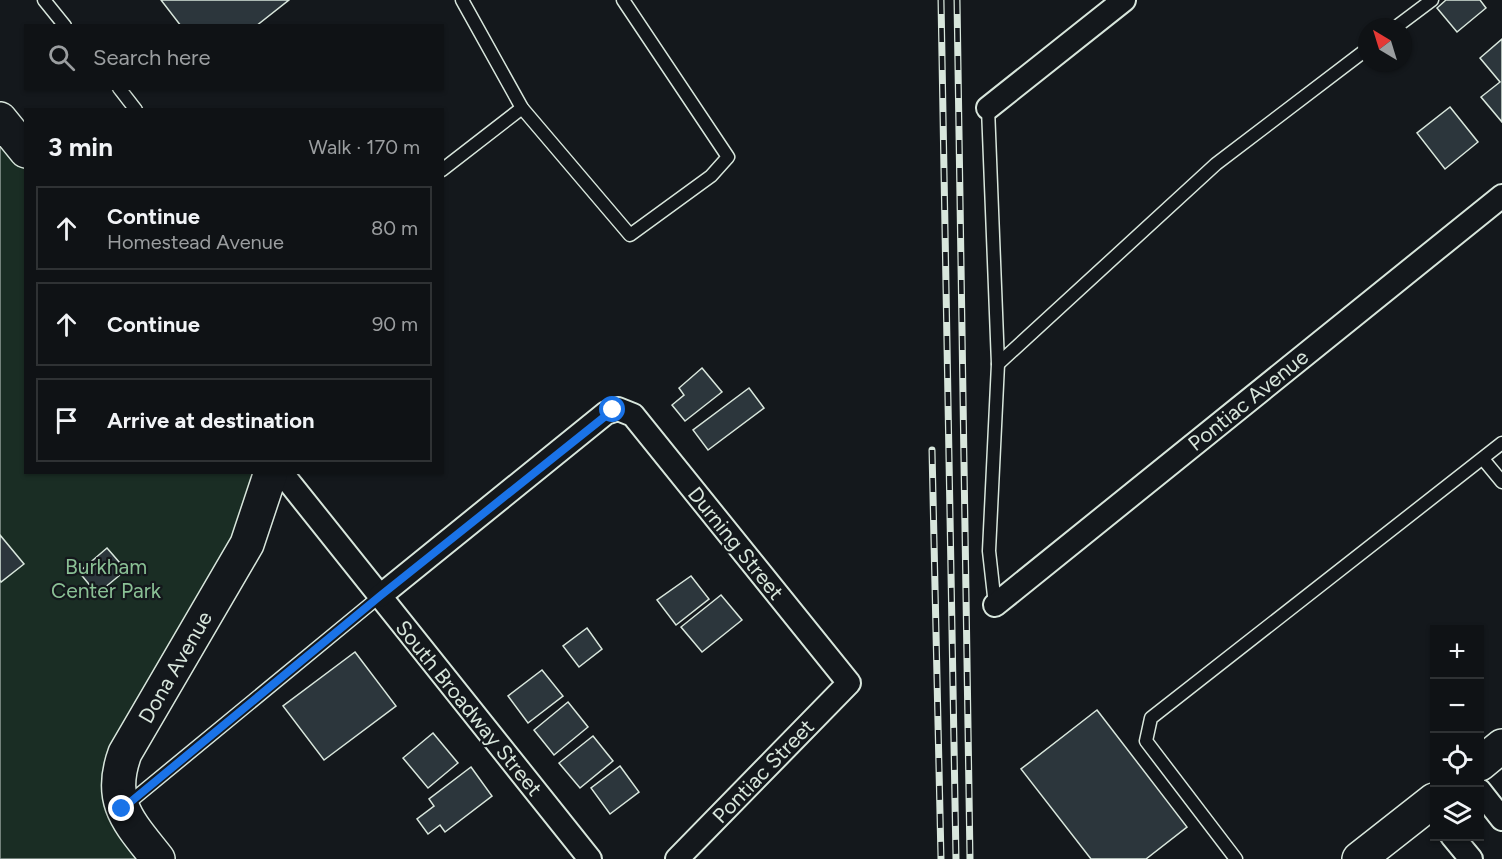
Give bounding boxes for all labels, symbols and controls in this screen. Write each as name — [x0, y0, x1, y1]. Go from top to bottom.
north arrow — [1358, 18, 1412, 72]
search box — [24, 24, 444, 90]
icon: search — [45, 41, 78, 74]
text: Search here — [93, 44, 211, 71]
text: 3 min — [48, 131, 113, 163]
text: Walk · 170 m — [309, 135, 420, 159]
text: Continue — [107, 203, 200, 230]
icon: ahead — [50, 212, 83, 245]
text: 80 m — [371, 216, 418, 240]
text: Homestead Avenue — [107, 230, 284, 254]
icon: ahead — [50, 308, 83, 341]
text: Continue — [107, 311, 200, 338]
text: 90 m — [372, 312, 418, 336]
street label: Pontiac Avenue — [1183, 344, 1313, 456]
route start — [599, 396, 625, 422]
icon: arrive — [50, 404, 83, 437]
text: Arrive at destination — [107, 407, 315, 434]
street label: Durning Street — [683, 482, 789, 604]
park label: Burkham Center Park — [51, 554, 162, 603]
street label: Dona Avenue — [133, 607, 217, 727]
street label: South Broadway Street — [391, 615, 548, 801]
map controls — [1430, 625, 1484, 841]
button: + — [1430, 625, 1484, 679]
button: − — [1430, 679, 1484, 733]
street label: Pontiac Street — [707, 714, 819, 828]
button: locate — [1430, 733, 1484, 787]
button: layers — [1430, 787, 1484, 841]
route end — [108, 795, 134, 821]

